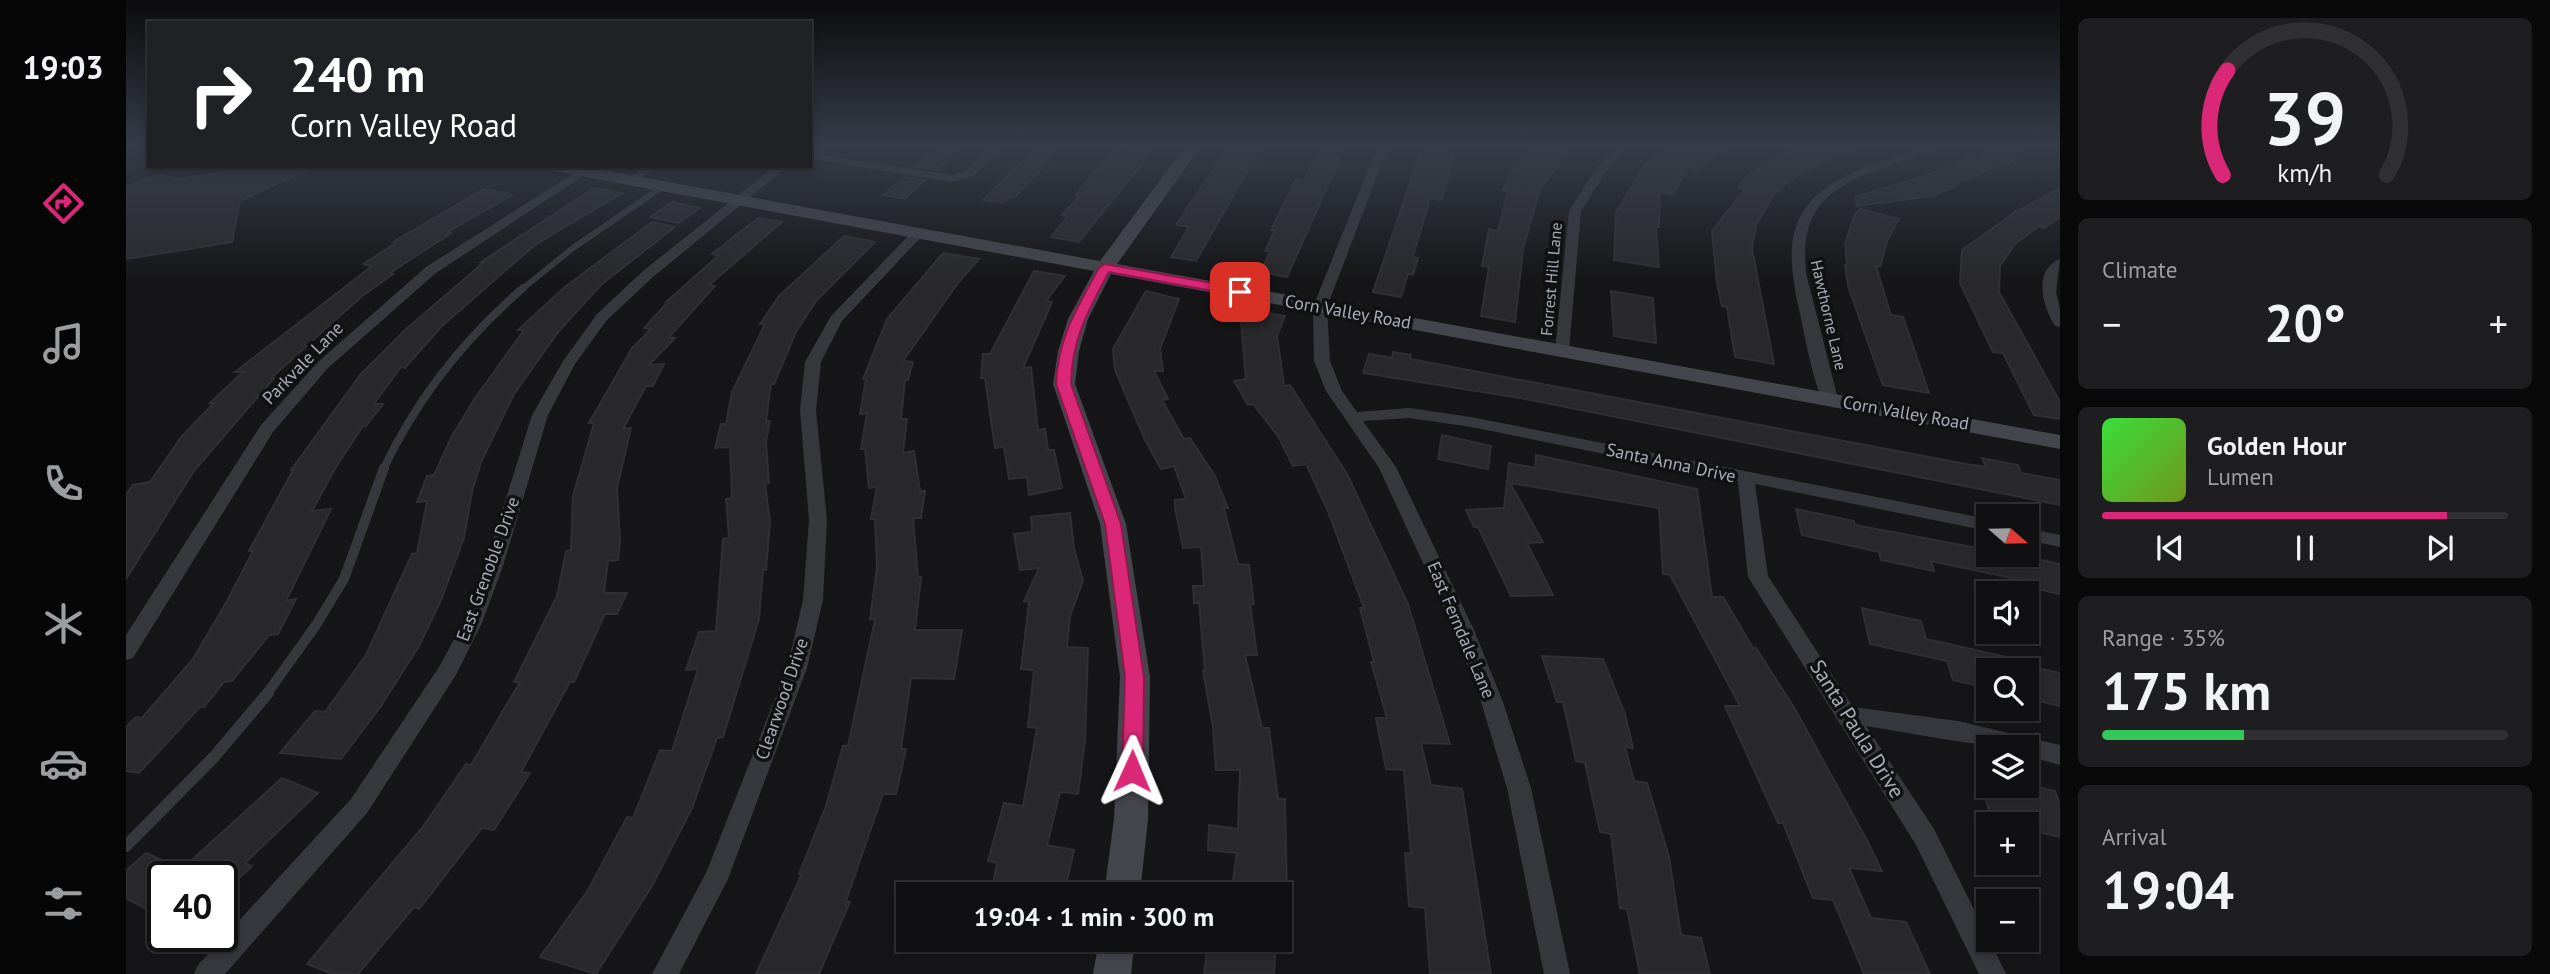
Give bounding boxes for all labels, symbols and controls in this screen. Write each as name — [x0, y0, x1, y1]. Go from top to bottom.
text: 240 m — [290, 42, 425, 106]
text: 19:03 — [22, 46, 104, 88]
icon: right — [175, 49, 266, 140]
text: 39 — [2264, 71, 2346, 165]
text: Corn Valley Road — [290, 104, 517, 146]
text: km/h — [2278, 157, 2332, 189]
icon: directions — [39, 179, 88, 228]
street label: Forrest Hill Lane — [1536, 221, 1566, 337]
text: Climate — [2102, 255, 2177, 284]
street label: Hawthorne Lane — [1807, 258, 1851, 372]
pin — [1210, 262, 1270, 322]
icon: arrive — [1221, 273, 1259, 311]
street label: Corn Valley Road — [1283, 289, 1413, 334]
text: 20° — [2264, 289, 2346, 356]
text: − — [2102, 299, 2121, 348]
text: + — [2489, 299, 2508, 348]
street label: Parkvale Lane — [257, 316, 348, 409]
icon: music — [39, 319, 88, 368]
street label: Corn Valley Road — [1841, 390, 1971, 435]
text: Golden Hour — [2207, 429, 2346, 462]
street label: Santa Anna Drive — [1604, 438, 1738, 487]
icon: phone — [39, 459, 88, 508]
text: Lumen — [2207, 462, 2274, 491]
street label: East Grenoble Drive — [451, 493, 524, 644]
north arrow — [1976, 504, 2039, 567]
map controls — [1976, 504, 2039, 952]
icon: previous — [2151, 529, 2189, 567]
icon: pause — [2286, 529, 2324, 567]
icon: next — [2421, 529, 2459, 567]
street label: East Ferndale Lane — [1422, 558, 1501, 702]
button: sound — [1976, 581, 2039, 644]
icon: climate — [39, 599, 88, 648]
text: Range · 35% — [2102, 623, 2225, 652]
street label: Clearwood Drive — [750, 635, 813, 763]
street label: Santa Paula Drive — [1804, 655, 1911, 803]
text: 175 km — [2102, 657, 2271, 724]
button: search — [1976, 658, 2039, 721]
position arrow — [1095, 734, 1169, 808]
button: layers — [1976, 735, 2039, 798]
icon: car — [39, 739, 88, 788]
button: + — [1976, 812, 2039, 875]
text: Arrival — [2102, 822, 2166, 851]
text: 19:04 — [2102, 856, 2234, 923]
speed limit sign: 40 — [147, 861, 238, 952]
icon: filters — [39, 879, 88, 928]
button: − — [1976, 889, 2039, 952]
text: 19:04 · 1 min · 300 m — [974, 900, 1214, 933]

